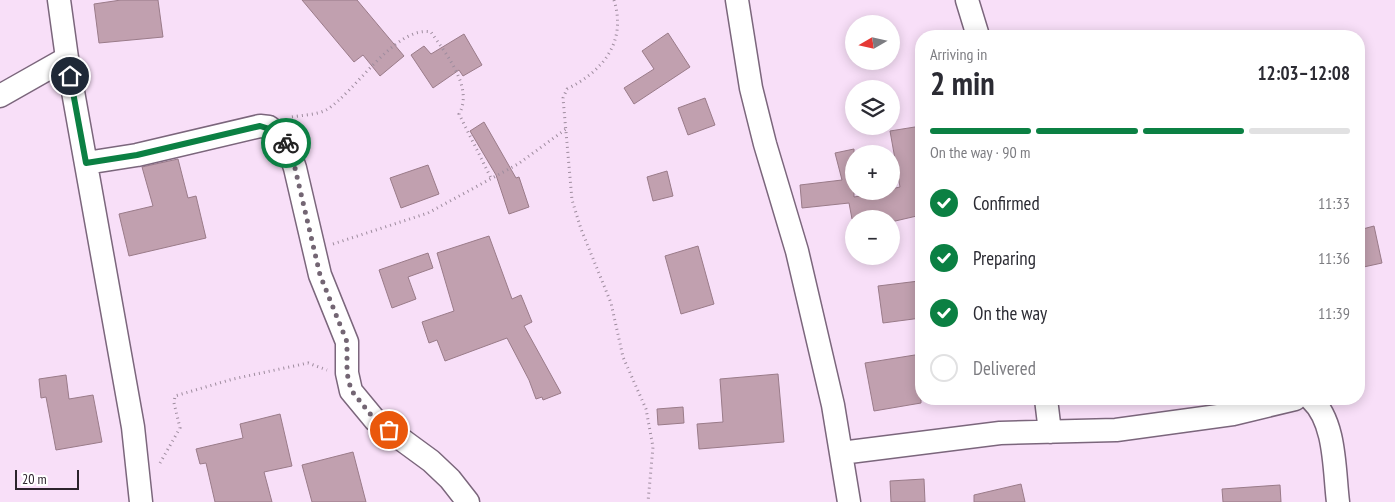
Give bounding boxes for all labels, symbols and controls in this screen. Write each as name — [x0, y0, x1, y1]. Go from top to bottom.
north arrow — [845, 15, 900, 70]
map controls — [845, 15, 900, 265]
text: Arriving in — [930, 44, 987, 64]
pin — [49, 55, 91, 97]
text: 12:03–12:08 — [1257, 61, 1350, 85]
icon: home — [56, 62, 84, 90]
text: 2 min — [930, 62, 995, 104]
button: layers — [845, 80, 900, 135]
courier — [261, 118, 311, 168]
icon: bike — [272, 129, 300, 157]
text: On the way · 90 m — [930, 142, 1030, 162]
button: + — [845, 145, 900, 200]
icon: check — [930, 189, 958, 217]
text: Confirmed — [973, 191, 1040, 215]
text: 11:33 — [1318, 193, 1350, 213]
button: − — [845, 210, 900, 265]
icon: check — [930, 244, 958, 272]
text: Preparing — [973, 246, 1036, 270]
text: 11:36 — [1318, 248, 1350, 268]
icon: check — [930, 299, 958, 327]
text: On the way — [973, 301, 1047, 325]
text: 11:39 — [1318, 303, 1350, 323]
text: Delivered — [973, 356, 1036, 380]
pin — [368, 409, 410, 451]
icon: bag — [375, 416, 403, 444]
scale bar — [15, 467, 79, 490]
text: 20 m — [22, 470, 47, 488]

